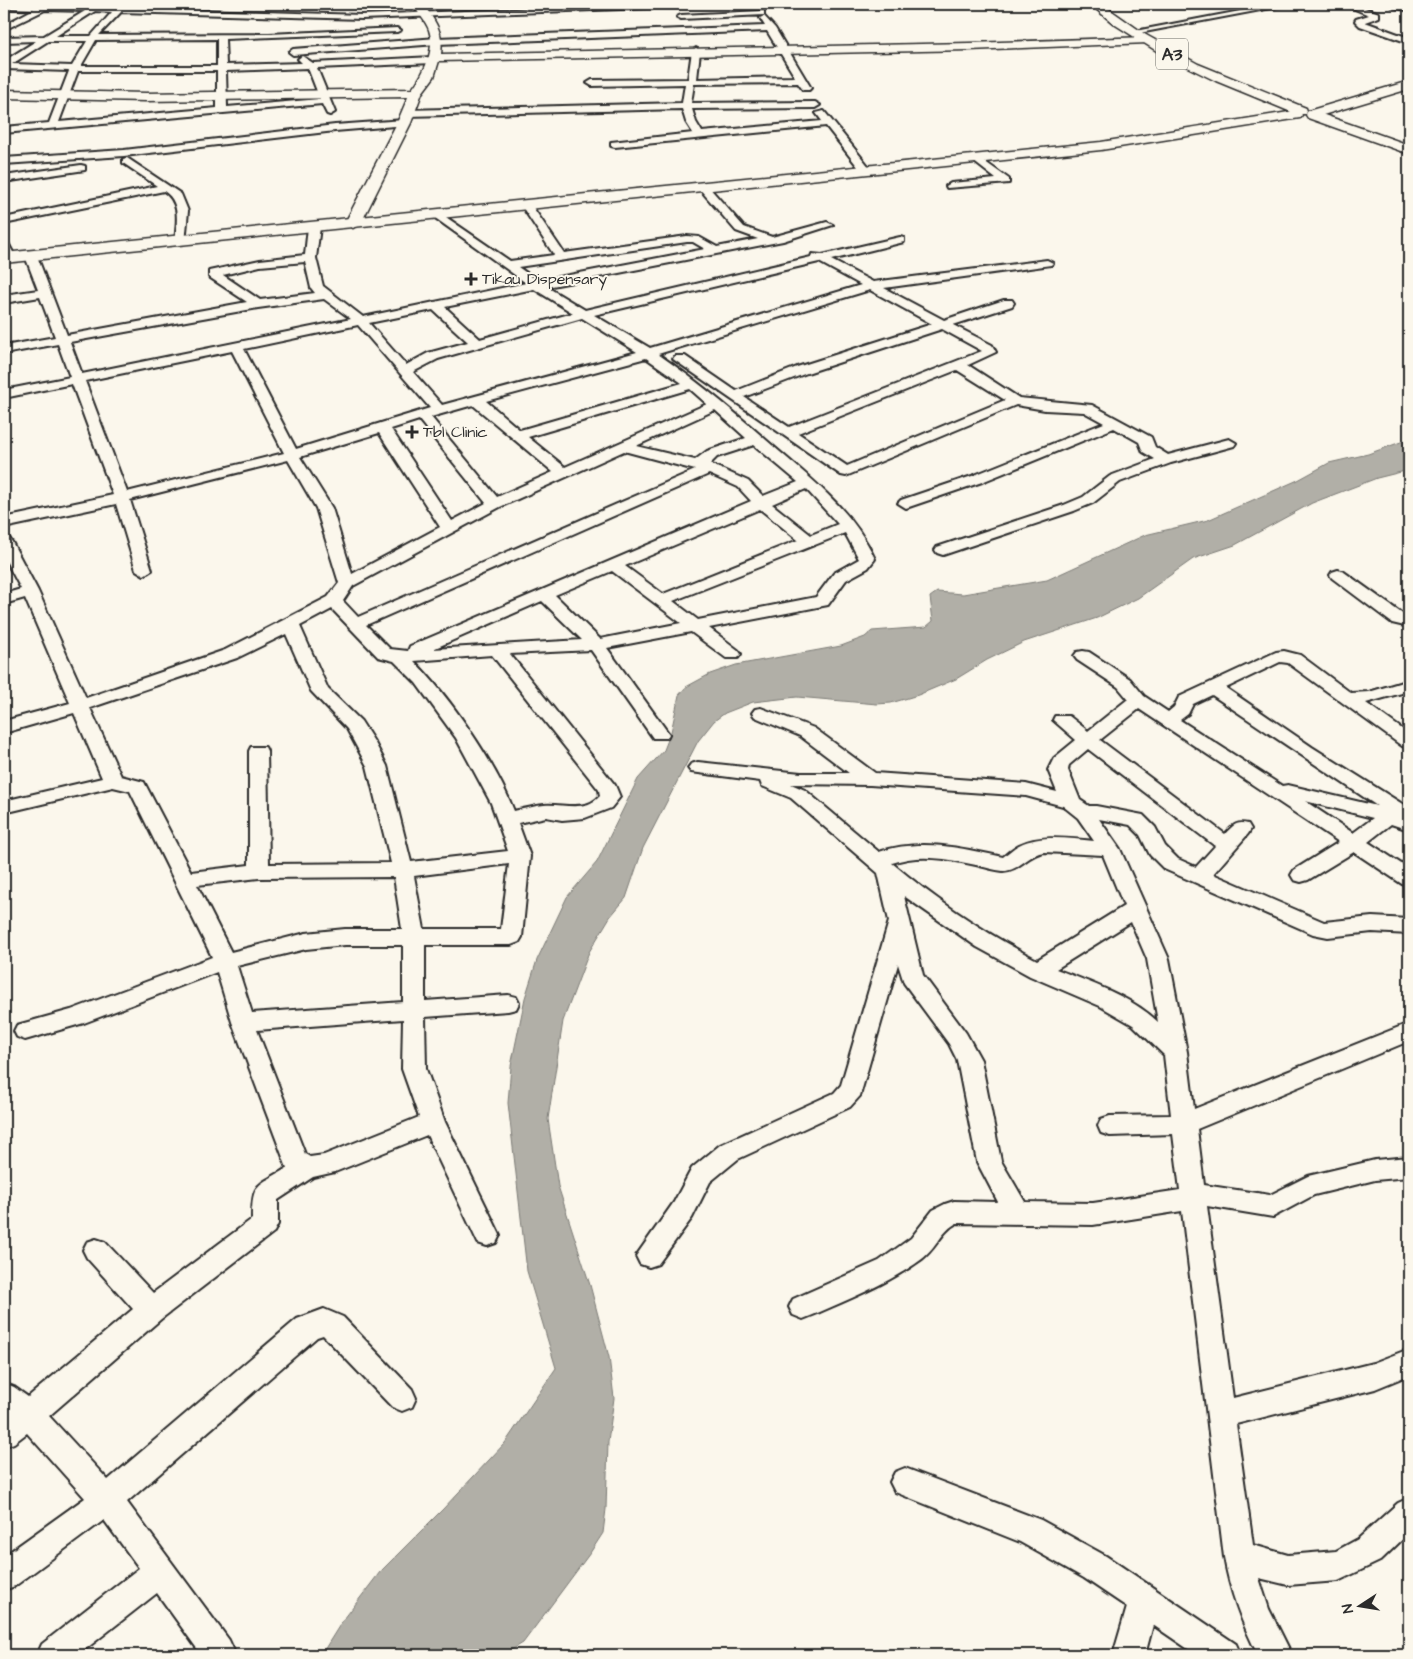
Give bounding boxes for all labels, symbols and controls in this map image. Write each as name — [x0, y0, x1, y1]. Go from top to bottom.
road number: A3 — [1156, 39, 1188, 70]
place label: Tikau Dispensary — [482, 268, 607, 291]
marker: Tikau Dispensary — [464, 272, 478, 286]
place label: Tbl Clinic — [423, 421, 488, 443]
marker: Tbl Clinic — [405, 425, 419, 439]
north arrow — [1336, 1582, 1386, 1632]
text: N — [1338, 1602, 1359, 1615]

